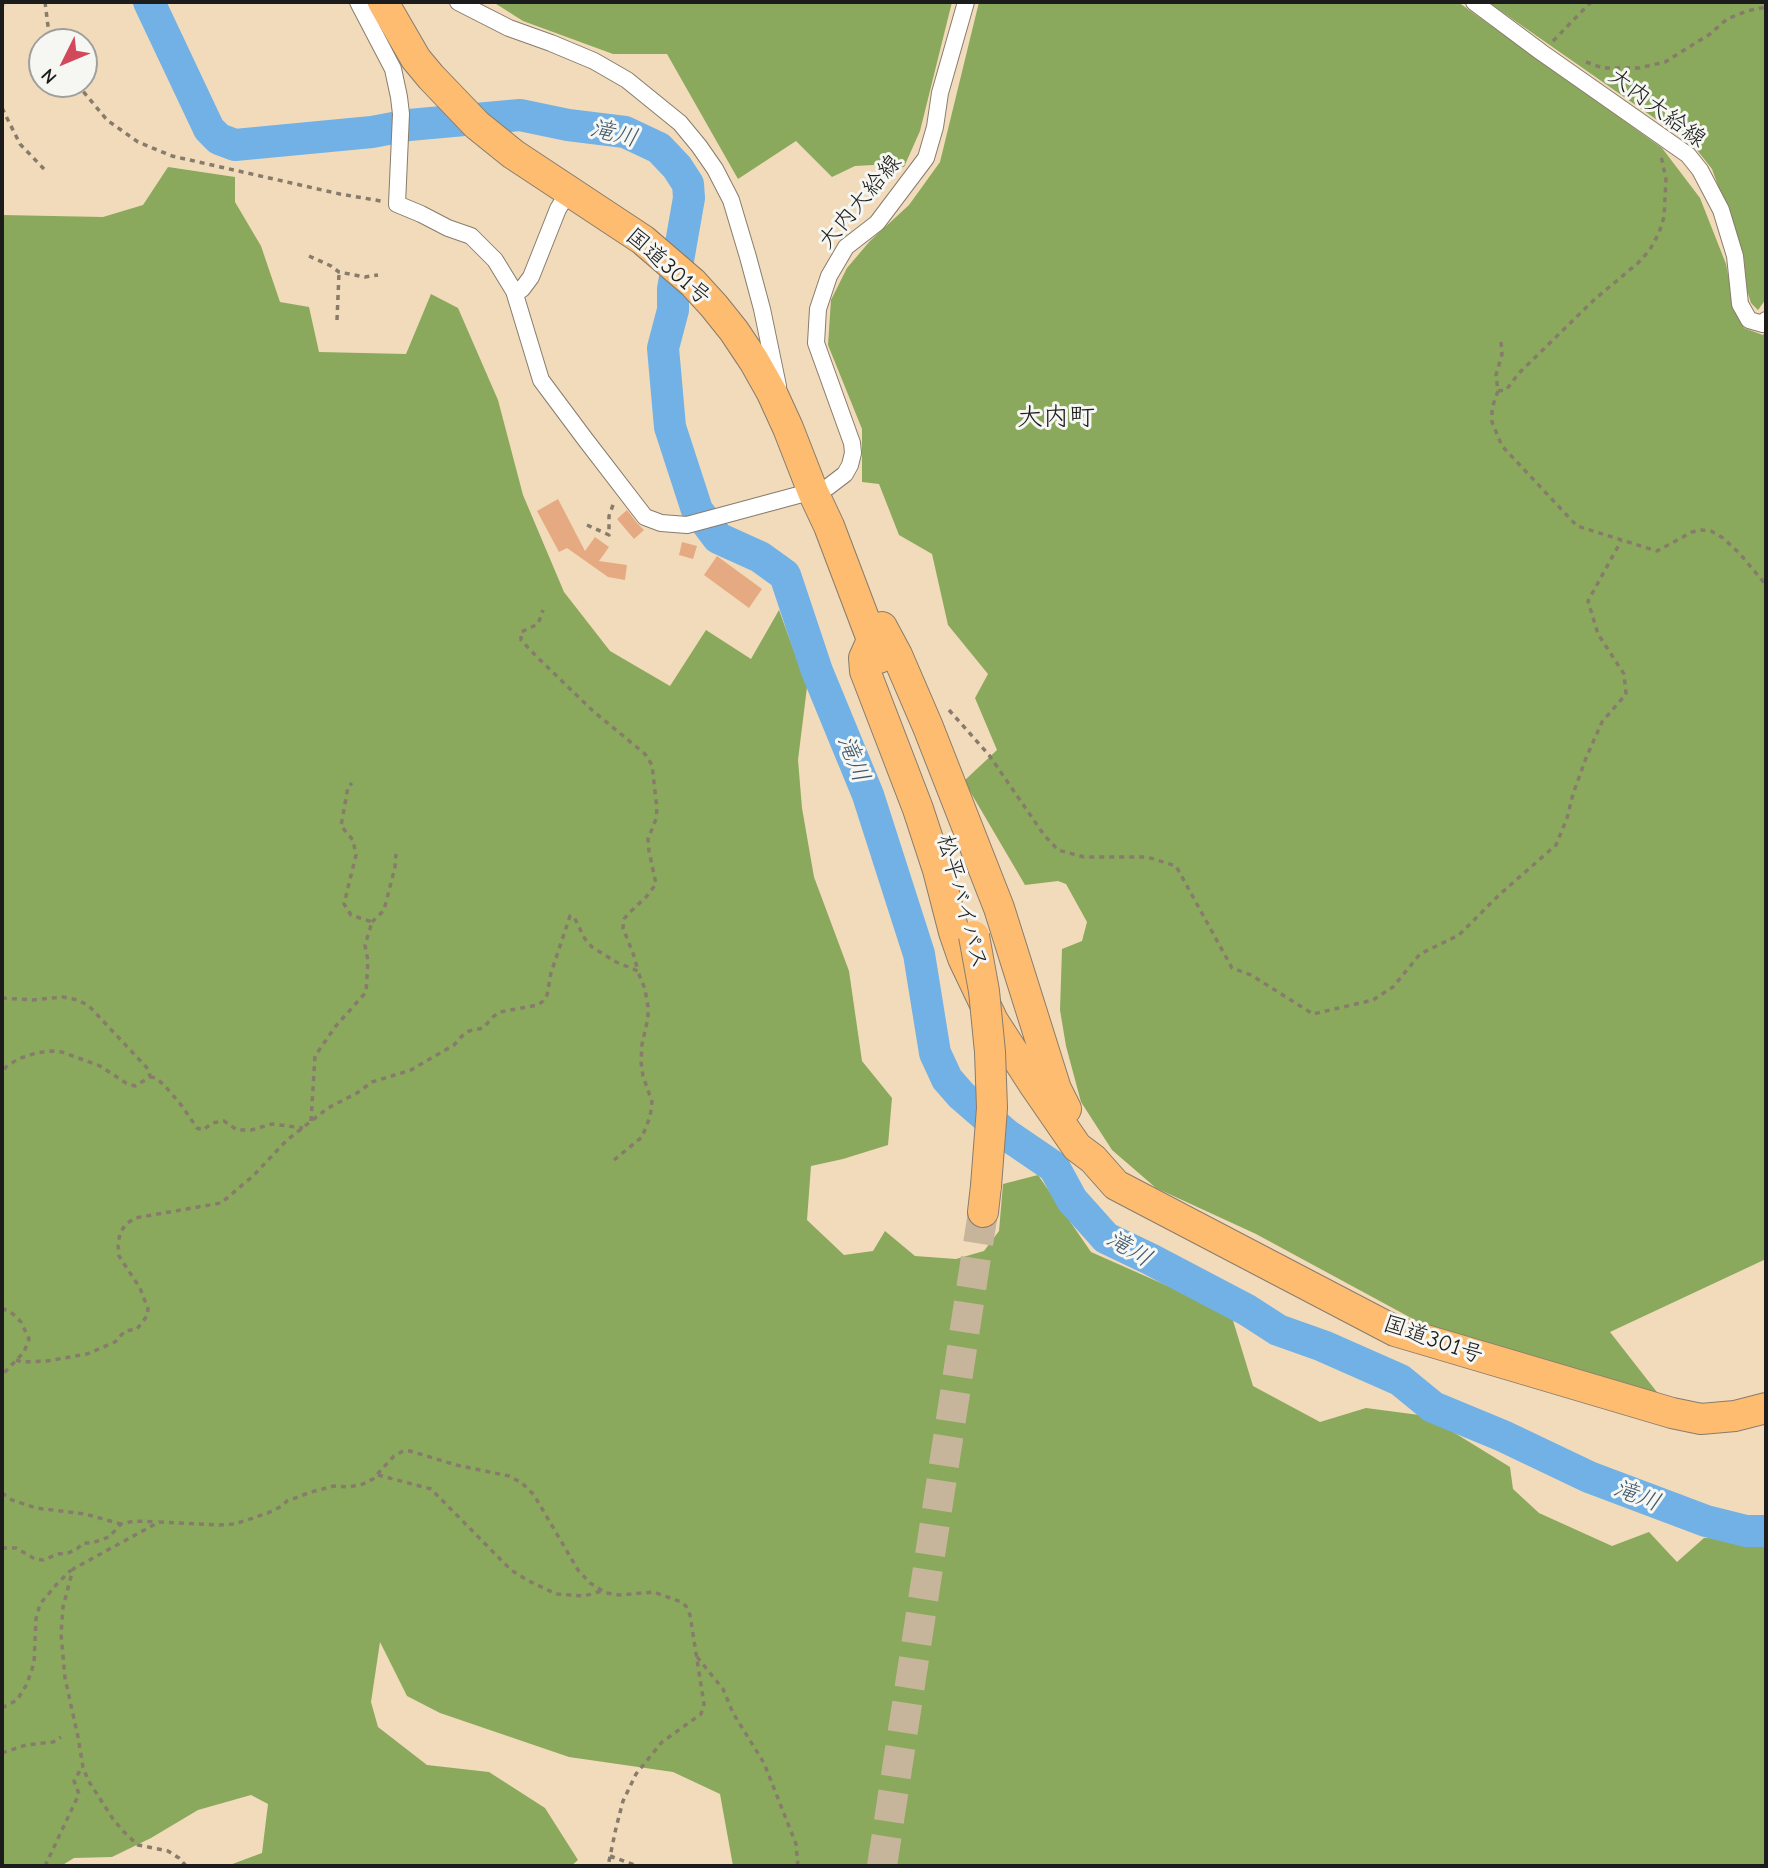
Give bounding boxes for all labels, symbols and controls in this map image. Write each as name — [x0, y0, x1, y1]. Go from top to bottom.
north arrow — [28, 28, 98, 98]
street label: 大内大給線 — [1603, 62, 1711, 154]
text: N — [37, 64, 61, 88]
water label: 滝川 — [587, 114, 641, 154]
street label: 大内大給線 — [812, 149, 908, 255]
street label: 国道301号 — [620, 223, 716, 311]
district label: 大内町 — [1017, 402, 1095, 434]
water label: 滝川 — [831, 731, 875, 787]
street label: 松平バイパス — [931, 832, 993, 972]
water label: 滝川 — [1101, 1224, 1157, 1274]
street label: 国道301号 — [1379, 1310, 1487, 1370]
water label: 滝川 — [1609, 1474, 1665, 1518]

